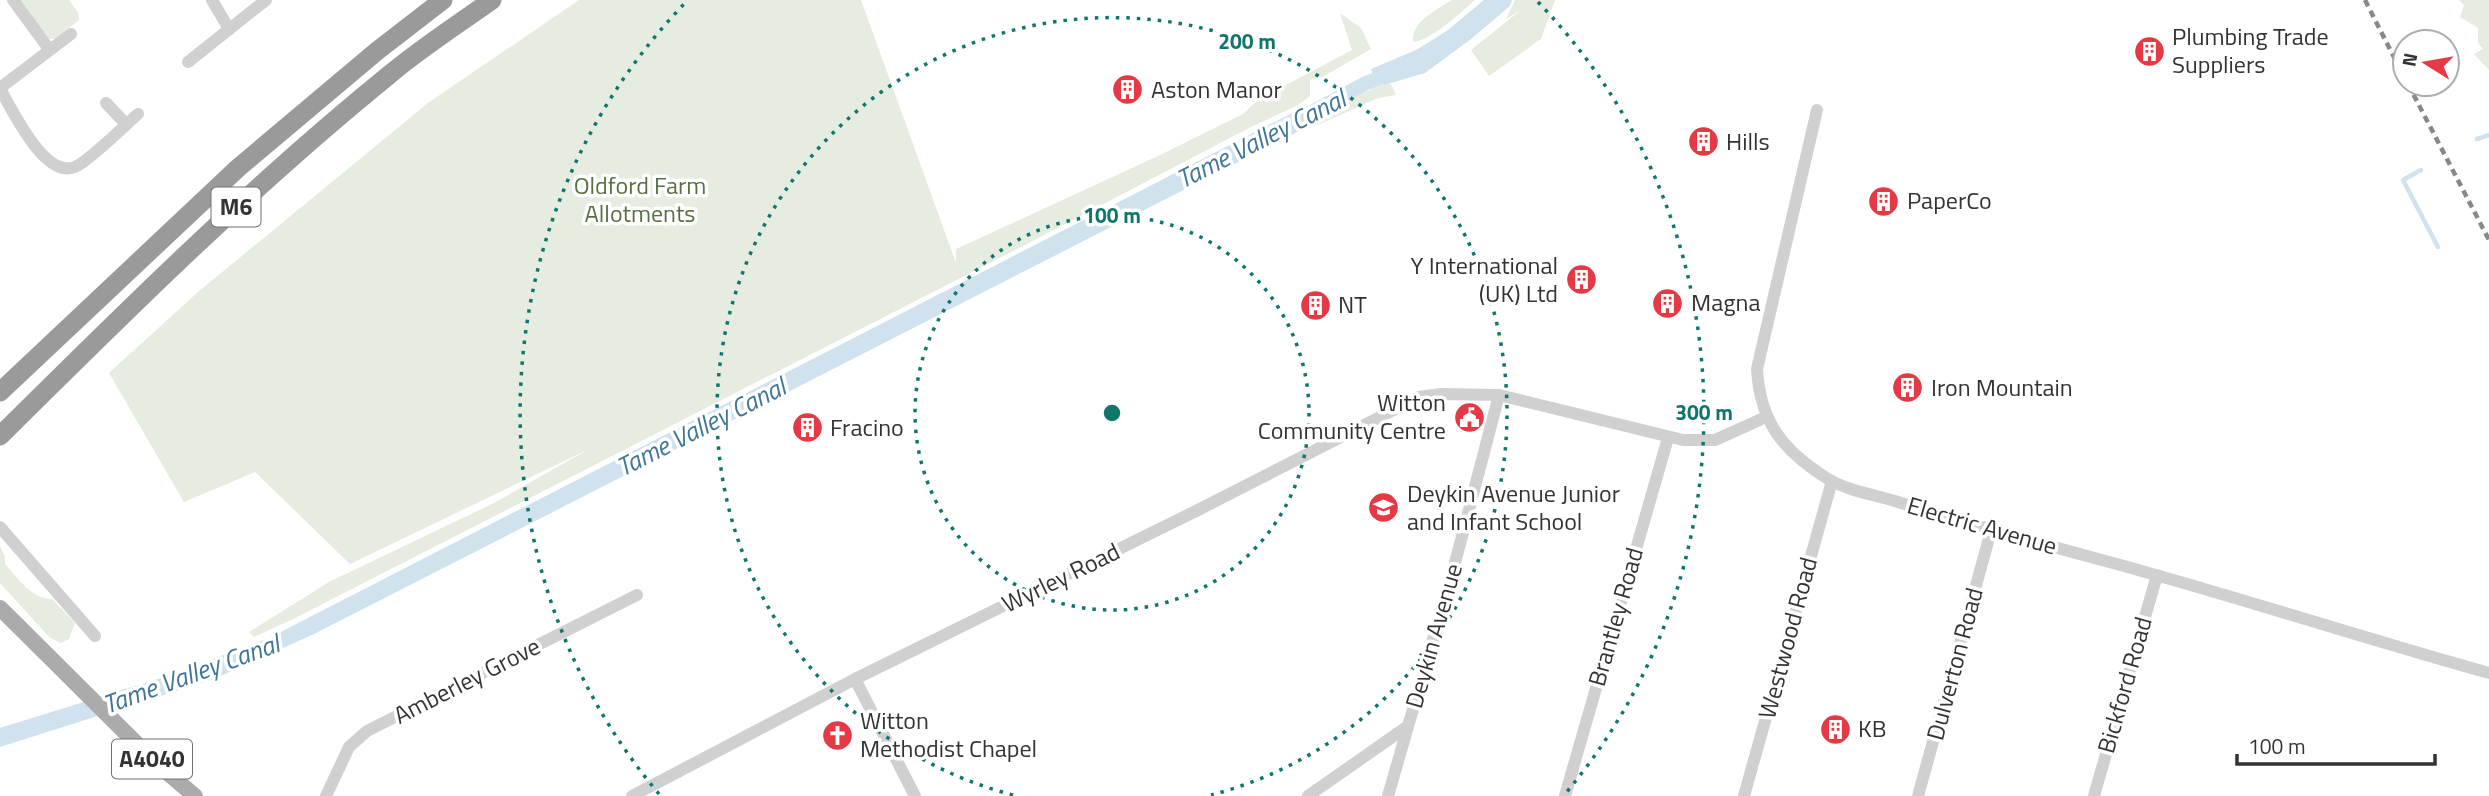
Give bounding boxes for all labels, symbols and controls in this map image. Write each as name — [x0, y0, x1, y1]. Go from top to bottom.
place label: Plumbing Trade Suppliers — [2172, 18, 2329, 82]
text: 200 m — [1218, 25, 1276, 57]
north arrow — [2391, 28, 2461, 98]
building icon: Plumbing Trade Suppliers — [2132, 34, 2166, 68]
text: N — [2393, 50, 2424, 69]
place label: Aston Manor — [1151, 71, 1282, 107]
building icon: Aston Manor — [1111, 73, 1145, 107]
water label: Tame Valley Canal — [1169, 78, 1355, 198]
place label: Hills — [1726, 123, 1770, 159]
building icon: Hills — [1686, 125, 1720, 159]
park label: Oldford Farm Allotments — [574, 167, 706, 231]
place label: PaperCo — [1907, 182, 1992, 218]
building icon: PaperCo — [1867, 184, 1901, 218]
road number: M6 — [212, 188, 260, 227]
text: 100 m — [1083, 199, 1141, 231]
place label: Y International (UK) Ltd — [1411, 247, 1558, 311]
building icon: Y International (UK) Ltd — [1564, 263, 1598, 297]
place label: Magna — [1691, 284, 1760, 320]
place label: NT — [1338, 286, 1367, 322]
building icon: Magna — [1651, 286, 1685, 320]
building icon: NT — [1298, 288, 1332, 322]
water label: Tame Valley Canal — [609, 366, 795, 486]
place label: Iron Mountain — [1931, 369, 2073, 405]
building icon: Iron Mountain — [1891, 371, 1925, 405]
place label: Witton Community Centre — [1258, 384, 1446, 448]
text: 300 m — [1675, 396, 1733, 428]
public building icon: Witton Community Centre — [1452, 400, 1486, 434]
centre of rings — [1100, 401, 1124, 425]
place label: Fracino — [830, 409, 904, 445]
building icon: Fracino — [790, 411, 824, 445]
place label: Deykin Avenue Junior and Infant School — [1407, 475, 1620, 539]
street label: Electric Avenue — [1903, 486, 2061, 564]
school or university icon: Deykin Avenue Junior and Infant School — [1367, 491, 1401, 525]
street label: Wyrley Road — [995, 533, 1126, 621]
street label: Brantley Road — [1578, 543, 1652, 690]
street label: Westwood Road — [1748, 553, 1826, 723]
street label: Deykin Avenue — [1395, 559, 1471, 712]
street label: Dulverton Road — [1916, 583, 1992, 744]
street label: Bickford Road — [2087, 612, 2161, 757]
water label: Tame Valley Canal — [97, 622, 288, 724]
street label: Amberley Grove — [387, 628, 546, 733]
place label: Witton Methodist Chapel — [860, 702, 1037, 766]
place label: KB — [1858, 710, 1886, 746]
building icon: KB — [1818, 712, 1852, 746]
church icon: Witton Methodist Chapel — [820, 718, 854, 752]
scale bar — [2237, 722, 2435, 766]
text: 100 m — [2248, 730, 2305, 762]
road number: A4040 — [112, 740, 192, 778]

